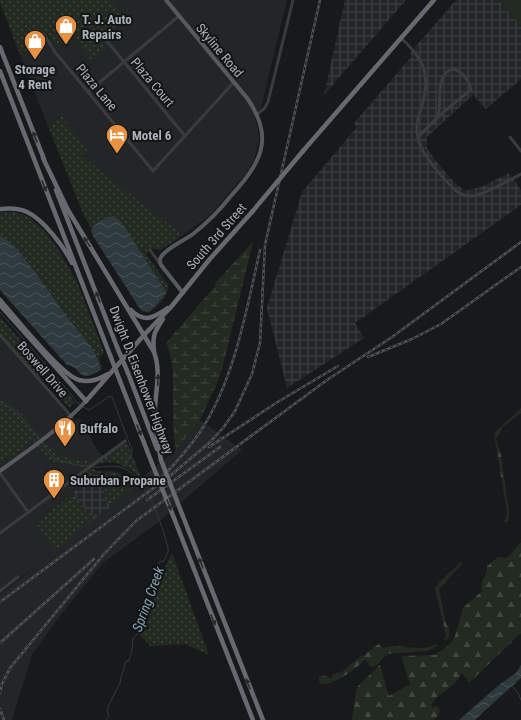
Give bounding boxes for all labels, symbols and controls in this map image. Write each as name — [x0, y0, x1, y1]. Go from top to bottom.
place label: T. J. Auto Repairs — [82, 12, 132, 42]
shop icon: T. J. Auto Repairs — [53, 13, 79, 46]
street label: Skyline Road — [193, 20, 246, 80]
shop icon: Storage 4 Rent — [22, 28, 48, 61]
street label: Plaza Court — [128, 55, 178, 110]
street label: Plaza Lane — [73, 61, 120, 114]
place label: Storage 4 Rent — [15, 62, 55, 92]
hotel icon: Motel 6 — [104, 122, 130, 155]
place label: Motel 6 — [132, 128, 172, 143]
one-way arrow — [32, 131, 38, 143]
one-way arrow — [42, 180, 48, 192]
street label: South 3rd Street — [184, 200, 249, 272]
one-way arrow — [84, 236, 91, 248]
one-way arrow — [94, 291, 100, 303]
street label: Dwight D. Eisenhower Highway — [106, 304, 177, 457]
street label: Boswell Drive — [14, 338, 71, 400]
one-way arrow — [154, 374, 161, 386]
restaurant icon: Buffalo — [52, 415, 78, 448]
place label: Buffalo — [80, 421, 119, 436]
one-way arrow — [137, 425, 143, 437]
building icon: Suburban Propane — [41, 467, 67, 500]
place label: Suburban Propane — [70, 473, 166, 488]
one-way arrow — [166, 500, 172, 512]
one-way arrow — [198, 556, 204, 568]
water label: Spring Creek — [129, 563, 167, 634]
one-way arrow — [211, 615, 217, 627]
one-way arrow — [245, 677, 251, 689]

